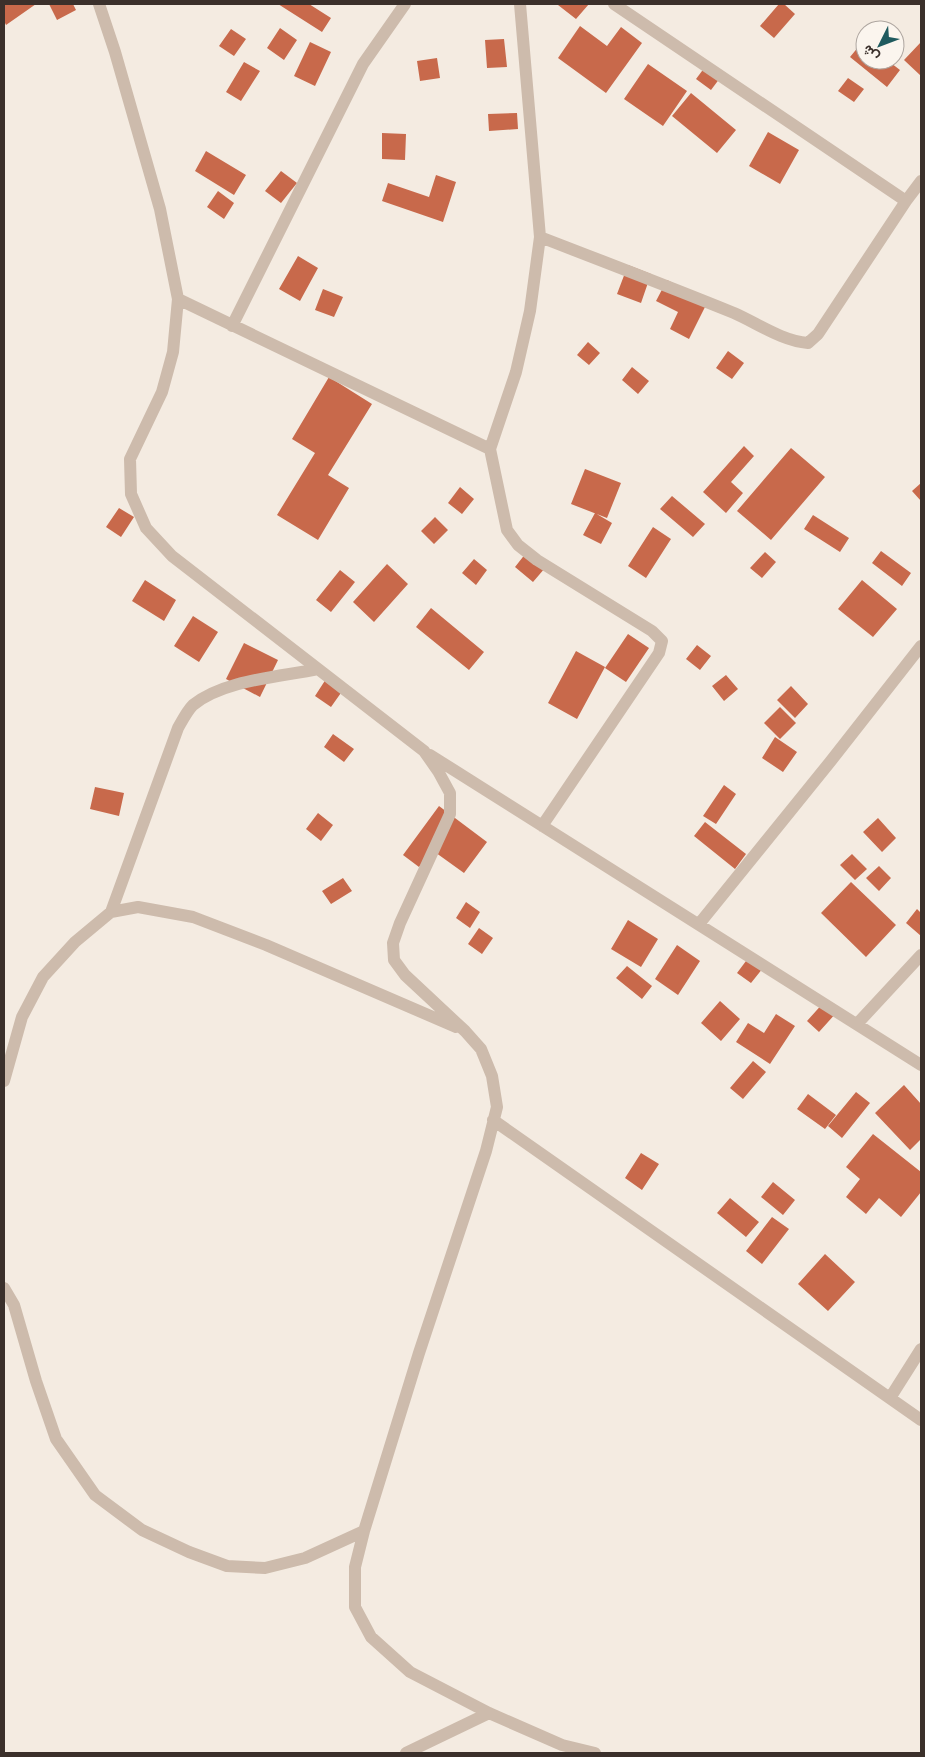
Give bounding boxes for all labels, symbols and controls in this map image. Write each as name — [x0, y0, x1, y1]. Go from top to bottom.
north arrow — [855, 20, 905, 70]
text: ش — [859, 41, 883, 65]

